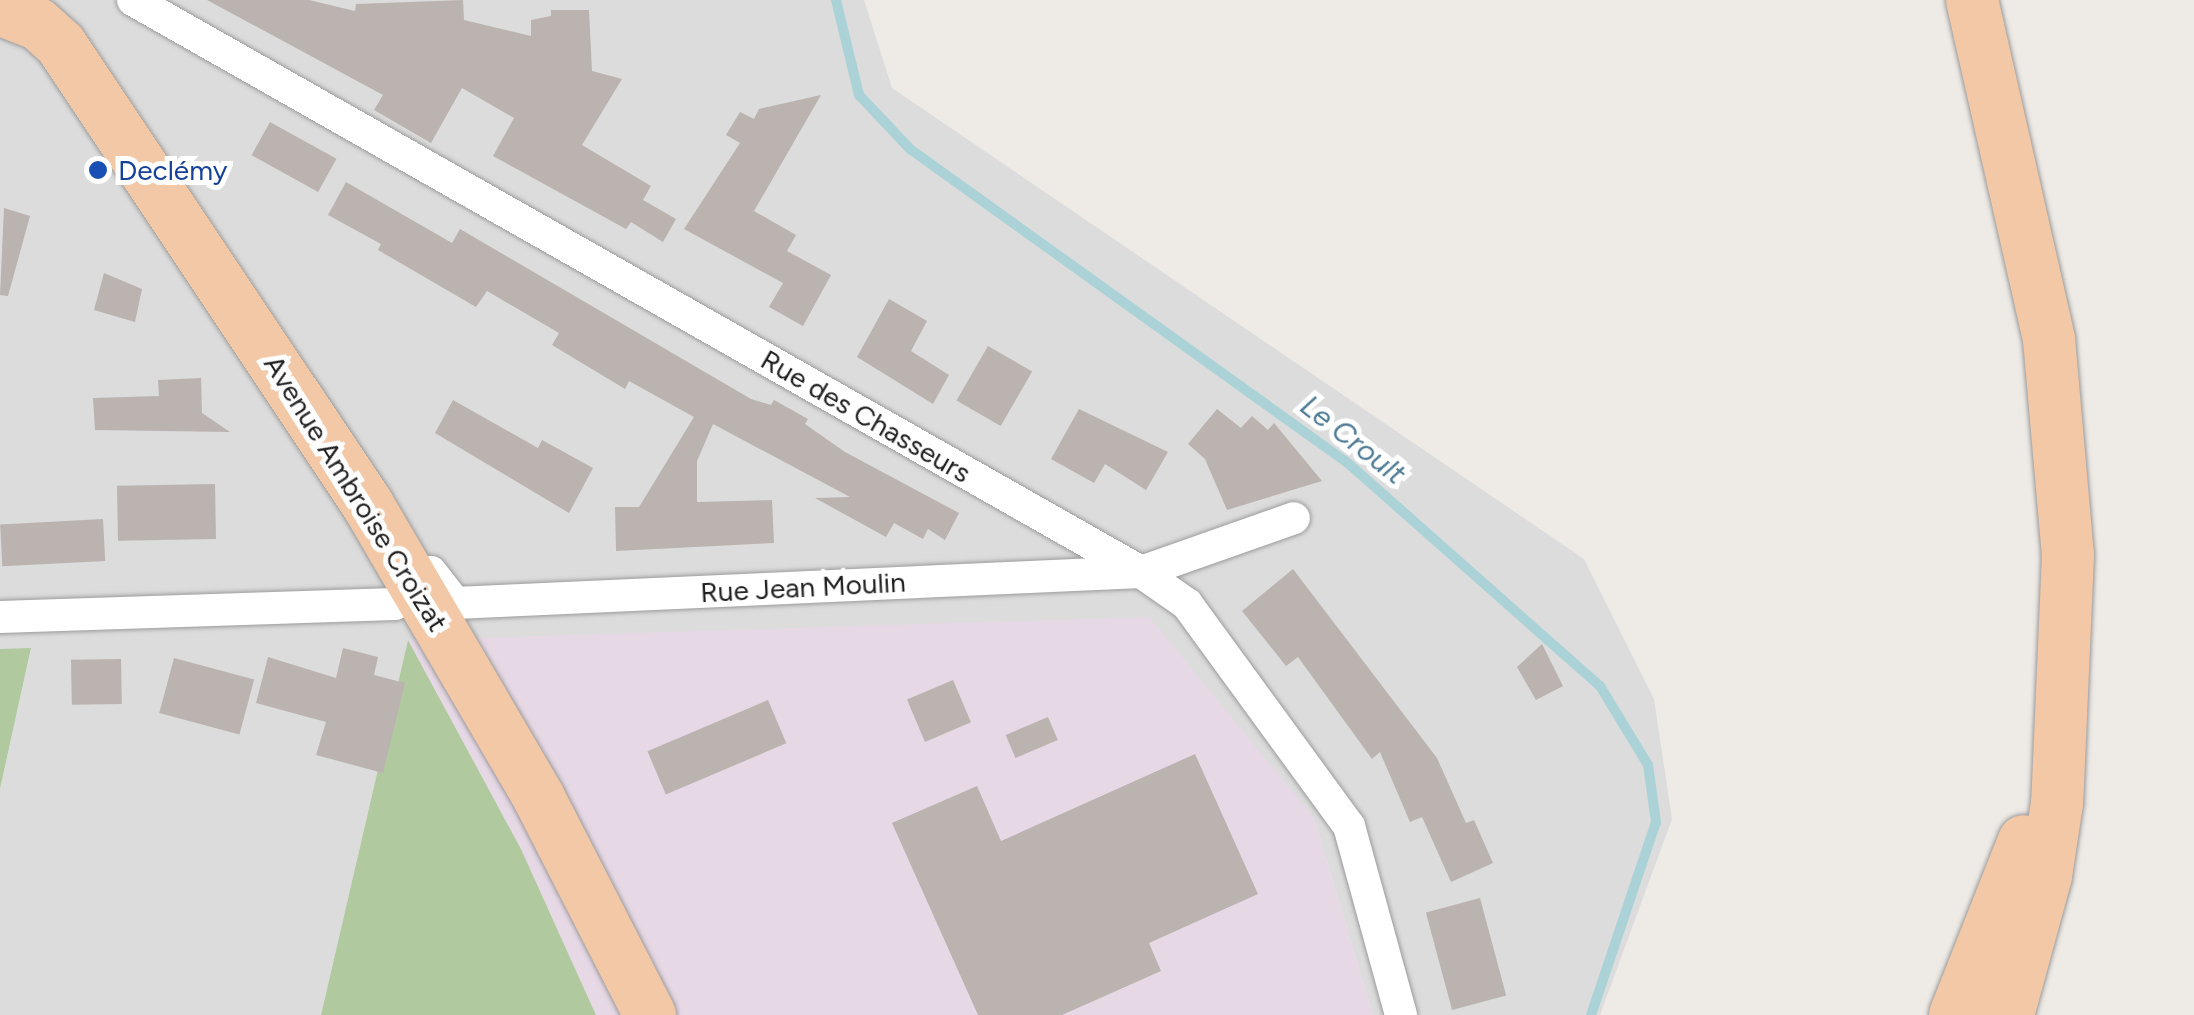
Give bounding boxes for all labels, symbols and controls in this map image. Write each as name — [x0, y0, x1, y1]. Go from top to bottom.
place label: Declémy — [118, 153, 228, 187]
marker: Declémy — [87, 159, 109, 181]
street label: Rue des Chasseurs — [755, 342, 977, 490]
street label: Avenue Ambroise Croizat — [257, 349, 455, 637]
water label: Le Croult — [1293, 388, 1413, 492]
street label: Rue Jean Moulin — [699, 565, 907, 609]

